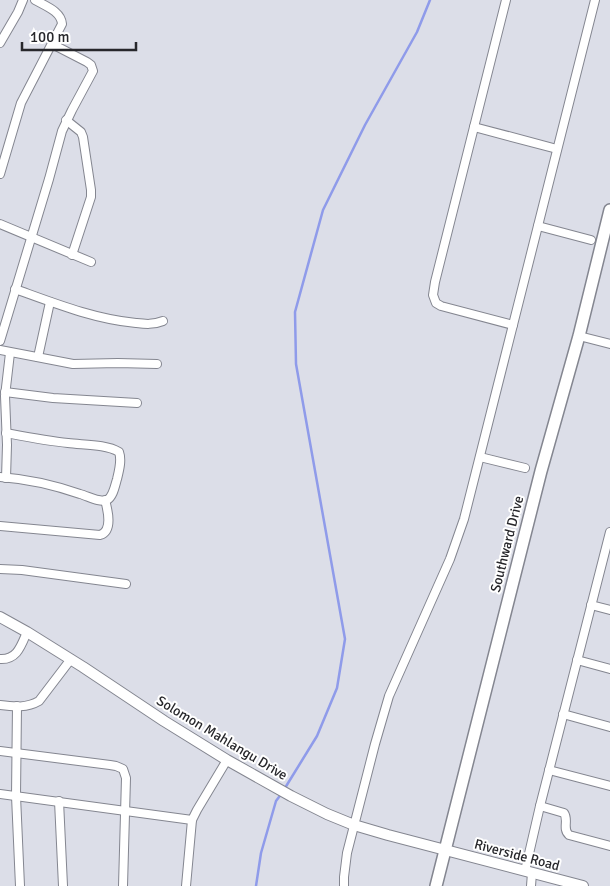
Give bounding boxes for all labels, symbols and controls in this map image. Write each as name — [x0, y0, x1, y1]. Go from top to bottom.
scale bar — [22, 20, 136, 52]
text: 100 m — [30, 28, 70, 46]
street label: Southward Drive — [487, 494, 527, 594]
street label: Solomon Mahlangu Drive — [153, 692, 291, 784]
street label: Riverside Road — [472, 835, 562, 875]

